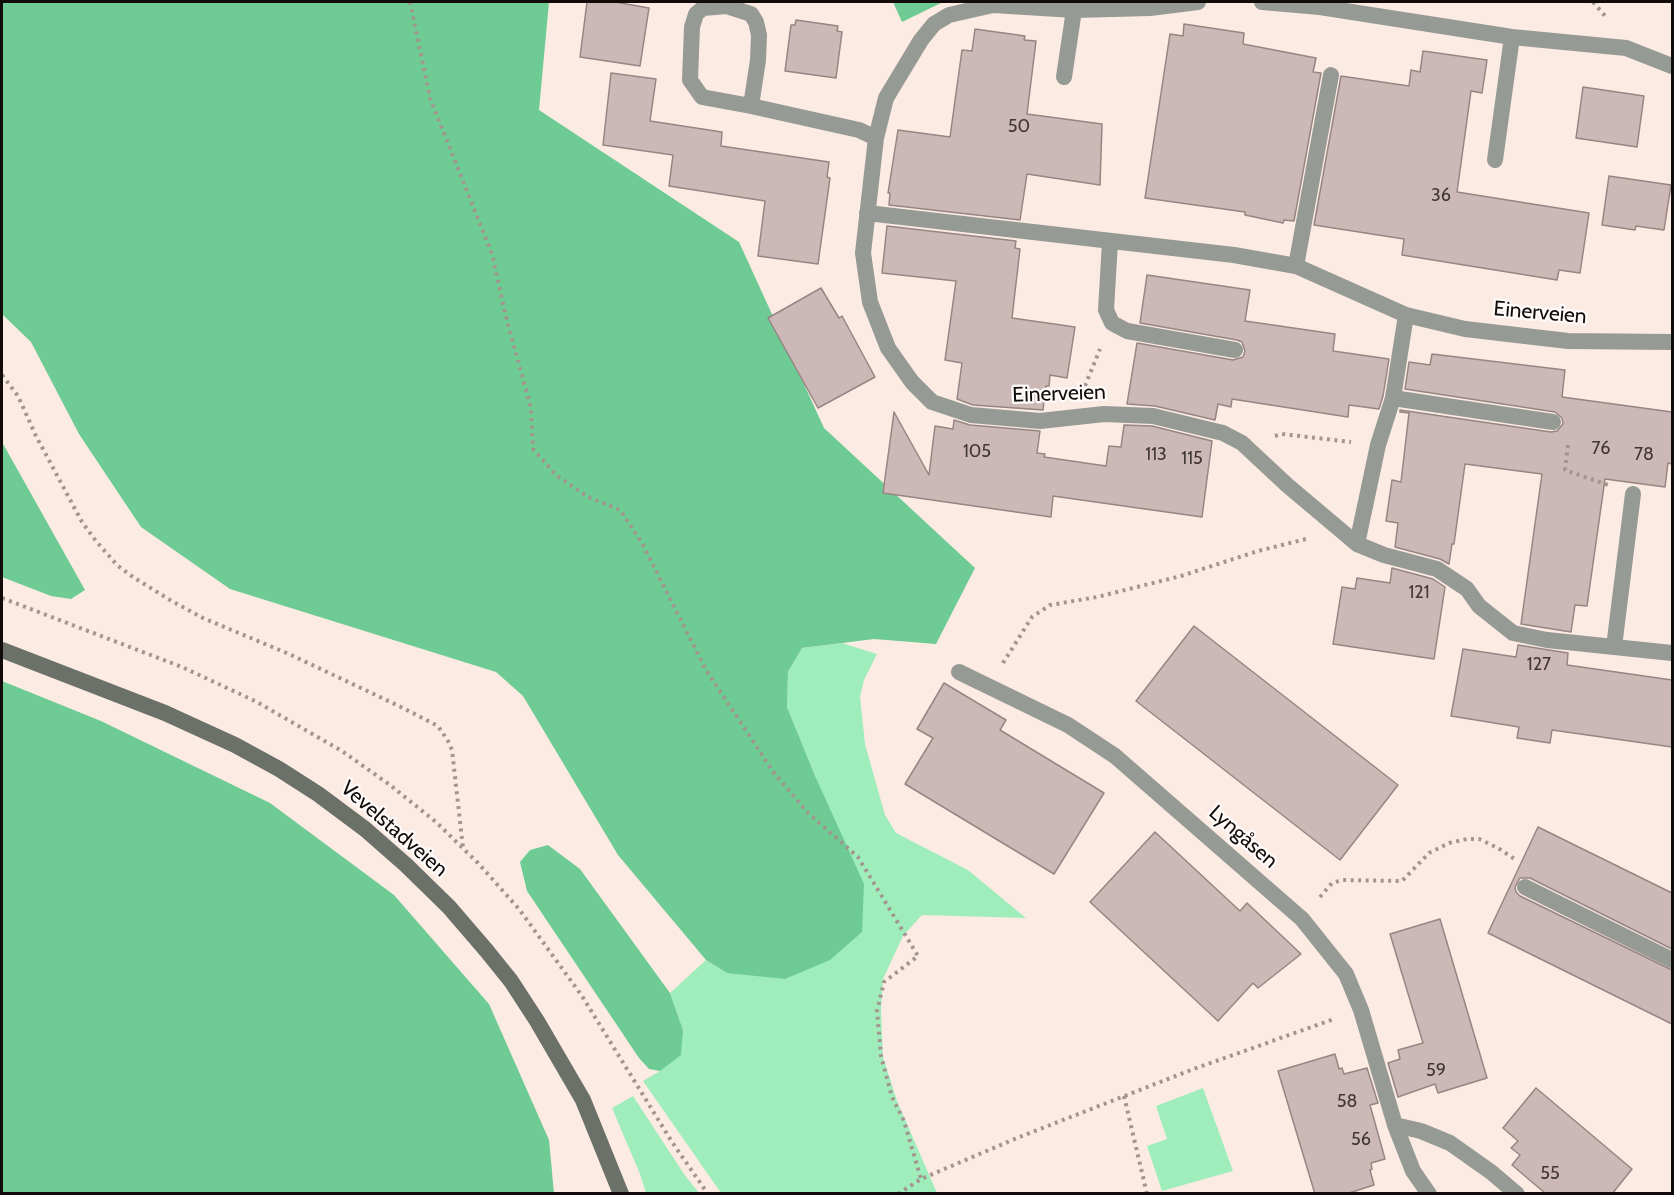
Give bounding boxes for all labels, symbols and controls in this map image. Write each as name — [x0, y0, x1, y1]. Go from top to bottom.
house number: 50 — [1008, 116, 1030, 138]
house number: 36 — [1431, 185, 1451, 207]
street label: Einerveien — [1492, 296, 1588, 330]
street label: Einerveien — [1012, 380, 1106, 408]
house number: 76 — [1592, 438, 1610, 460]
house number: 105 — [963, 441, 991, 463]
house number: 113 — [1145, 444, 1167, 466]
house number: 78 — [1634, 444, 1654, 466]
house number: 115 — [1181, 448, 1203, 470]
house number: 121 — [1408, 582, 1430, 604]
house number: 127 — [1527, 654, 1551, 676]
street label: Vevelstadveien — [335, 776, 453, 882]
street label: Lyngåsen — [1203, 800, 1283, 874]
house number: 59 — [1426, 1060, 1446, 1082]
house number: 58 — [1337, 1091, 1357, 1113]
house number: 56 — [1351, 1129, 1371, 1151]
house number: 55 — [1540, 1163, 1560, 1185]

